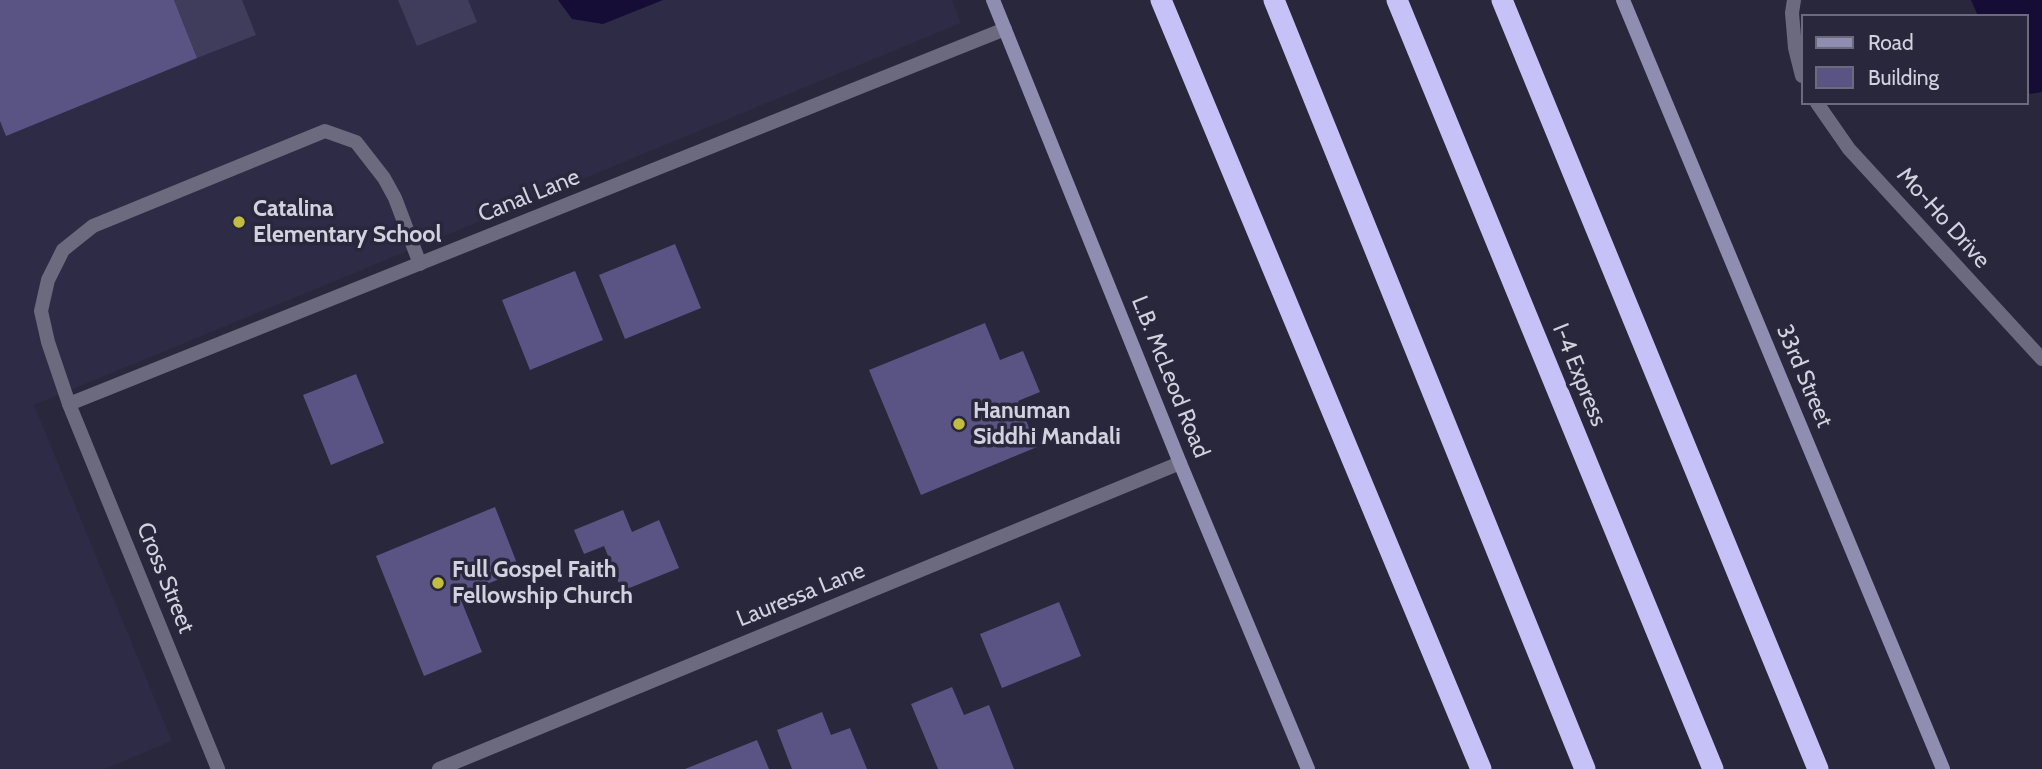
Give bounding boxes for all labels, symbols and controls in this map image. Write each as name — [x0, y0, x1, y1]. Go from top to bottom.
legend — [1800, 14, 2028, 105]
text: Road — [1868, 30, 1914, 55]
text: Building — [1868, 65, 1939, 90]
street label: Mo-Ho Drive — [1891, 162, 1995, 274]
street label: Canal Lane — [474, 163, 584, 229]
place label: Catalina Elementary School — [253, 195, 441, 249]
marker: Catalina Elementary School — [231, 214, 247, 230]
street label: L.B. McLeod Road — [1125, 292, 1215, 462]
street label: I-4 Express — [1546, 320, 1612, 430]
street label: 33rd Street — [1770, 320, 1838, 432]
place label: Hanuman Siddhi Mandali — [973, 397, 1121, 451]
marker: Hanuman Siddhi Mandali — [951, 416, 967, 432]
street label: Cross Street — [130, 519, 200, 637]
place label: Full Gospel Faith Fellowship Church — [452, 556, 633, 610]
street label: Lauressa Lane — [733, 557, 869, 633]
marker: Full Gospel Faith Fellowship Church — [430, 575, 446, 591]

